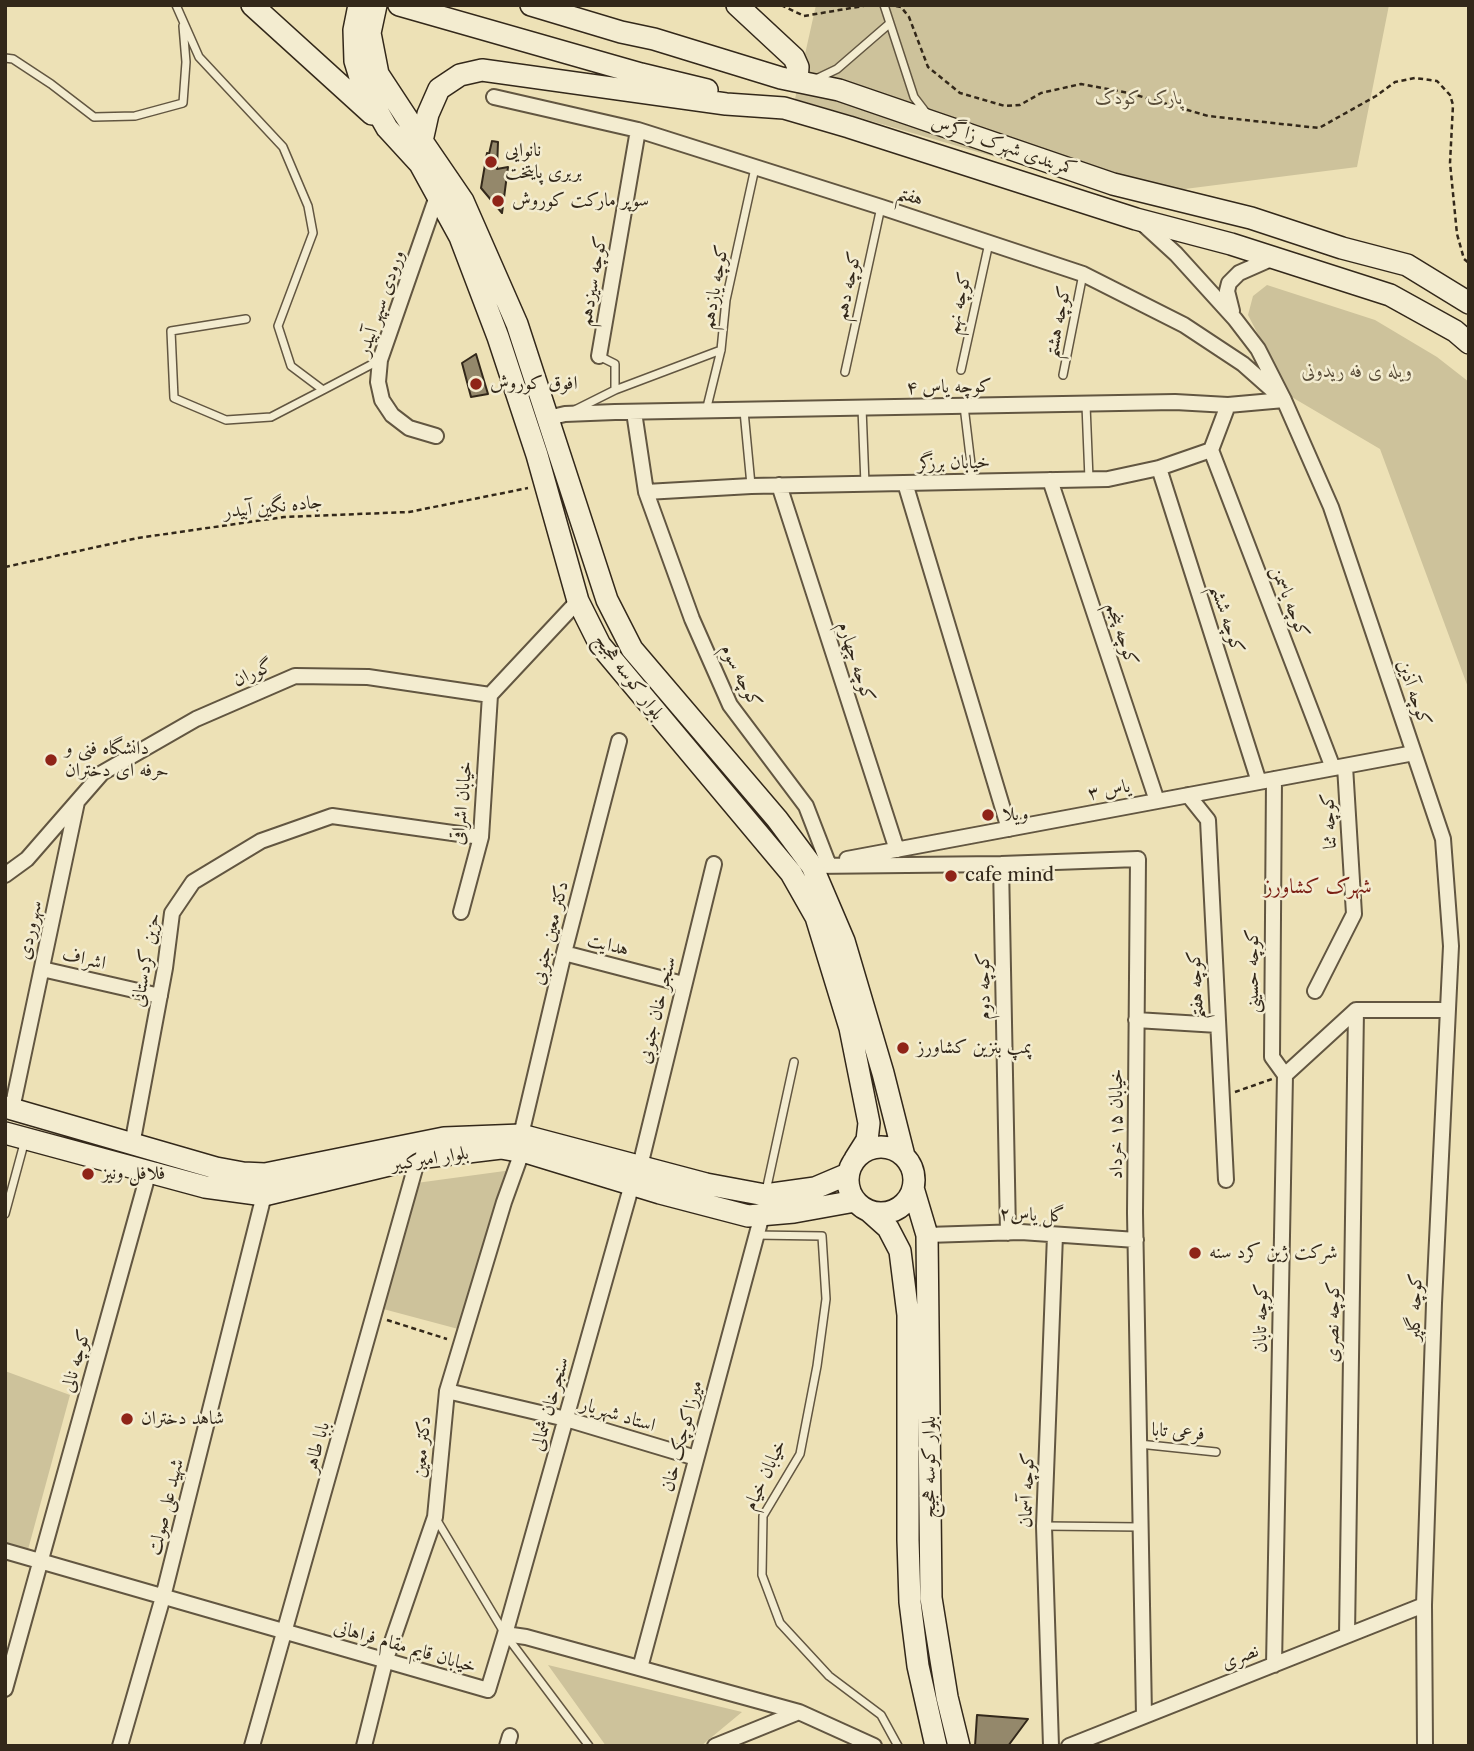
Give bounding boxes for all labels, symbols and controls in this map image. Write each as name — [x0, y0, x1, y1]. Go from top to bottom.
park label: پارک کودک — [1095, 88, 1183, 110]
street label: کمربندی شهرک زاگرس — [928, 110, 1080, 182]
place label: نانوایی بربری پایتخت — [505, 140, 582, 184]
marker: نانوایی بربری پایتخت — [483, 154, 499, 170]
street label: هفتم — [894, 181, 926, 211]
place label: سوپر مارکت کوروش — [512, 190, 649, 212]
marker: سوپر مارکت کوروش — [490, 193, 506, 209]
street label: کوچه سیزدهم — [574, 234, 612, 328]
street label: کوچه یازدهم — [696, 243, 734, 331]
street label: ورودی سپهر آبیدر — [352, 247, 410, 359]
street label: کوچه دهم — [830, 249, 866, 323]
street label: کوچه نهم — [941, 270, 977, 336]
street label: کوچه هشتم — [1040, 284, 1076, 360]
park label: ویله ی فه ریدونی — [1302, 361, 1412, 383]
place label: افوق کوروش — [490, 373, 578, 395]
street label: کوچه یاس ۴ — [906, 375, 992, 399]
marker: افوق کوروش — [468, 376, 484, 392]
street label: خیابان برزگر — [918, 451, 990, 475]
street label: جاده نگین آبیدر — [222, 490, 324, 524]
street label: کوچه یاسمن — [1266, 563, 1314, 641]
street label: کوچه ششم — [1205, 581, 1249, 657]
street label: کوچه پنجم — [1101, 599, 1143, 669]
street label: کوچه چهارم — [832, 619, 880, 705]
street label: بلوار کوسه هجیج — [589, 629, 669, 725]
street label: کوچه سوم — [715, 640, 767, 712]
street label: گوران — [229, 654, 277, 692]
street label: کوچه آذین — [1392, 657, 1436, 729]
place label: دانشگاه فنی و حرفه ای دختران — [65, 738, 169, 782]
marker: دانشگاه فنی و حرفه ای دختران — [43, 752, 59, 768]
street label: خیابان اشراقی — [446, 760, 478, 846]
street label: یاس ۳ — [1086, 775, 1132, 805]
street label: کوچه ثنا — [1316, 792, 1342, 850]
place label: ویلا — [1002, 804, 1029, 826]
marker: ویلا — [980, 807, 996, 823]
place label: cafe mind — [965, 865, 1054, 887]
marker: cafe mind — [943, 868, 959, 884]
district label: شهرک کشاورز — [1264, 874, 1372, 900]
street label: دکتر معین جنوبی — [526, 879, 574, 987]
street label: سهروردی — [13, 898, 47, 962]
street label: حزین کردستانی — [127, 911, 165, 1009]
street label: هدایت — [585, 929, 631, 961]
street label: کوچه حسینی — [1242, 929, 1264, 1013]
street label: اشراف — [60, 943, 108, 975]
street label: کوچه هفتم — [1183, 950, 1209, 1020]
street label: کوچه دوم — [972, 952, 996, 1020]
street label: سنجر خان جنوبی — [633, 954, 681, 1066]
place label: پمپ بنزین کشاورز — [917, 1037, 1032, 1059]
marker: پمپ بنزین کشاورز — [895, 1040, 911, 1056]
street label: خیابان ۱۵ خرداد — [1106, 1069, 1128, 1179]
street label: بلوار امیرکبیر — [390, 1142, 470, 1176]
place label: فلافل ونیز — [102, 1163, 165, 1185]
marker: فلافل ونیز — [80, 1166, 96, 1182]
street label: گل یاس۲ — [999, 1202, 1065, 1228]
place label: شرکت ژین کرد سنه — [1209, 1242, 1338, 1264]
marker: شرکت ژین کرد سنه — [1187, 1245, 1203, 1261]
street label: کوچه گلپر — [1402, 1273, 1428, 1341]
street label: کوچه نصری — [1321, 1281, 1345, 1363]
street label: کوچه تابان — [1249, 1283, 1273, 1353]
street label: کوچه نالی — [56, 1327, 96, 1395]
street label: سنجرخان شمالی — [526, 1354, 574, 1454]
street label: میرزاکوچک خان — [656, 1378, 708, 1494]
street label: استاد شهریار — [578, 1393, 658, 1437]
place label: شاهد دختران — [141, 1408, 224, 1430]
marker: شاهد دختران — [119, 1411, 135, 1427]
street label: دکتر معین — [408, 1415, 436, 1479]
street label: بلوار کوسه هجیج — [919, 1416, 941, 1518]
street label: فرعی تابا — [1150, 1418, 1206, 1446]
street label: بابا طاهر — [299, 1419, 335, 1475]
street label: خیابان خیام — [739, 1436, 791, 1514]
street label: کوچه آسمان — [1014, 1452, 1040, 1528]
street label: شهید علی صولت — [143, 1456, 189, 1558]
street label: خیابان قایم مقام فراهانی — [331, 1616, 479, 1678]
street label: نصری — [1218, 1639, 1262, 1675]

